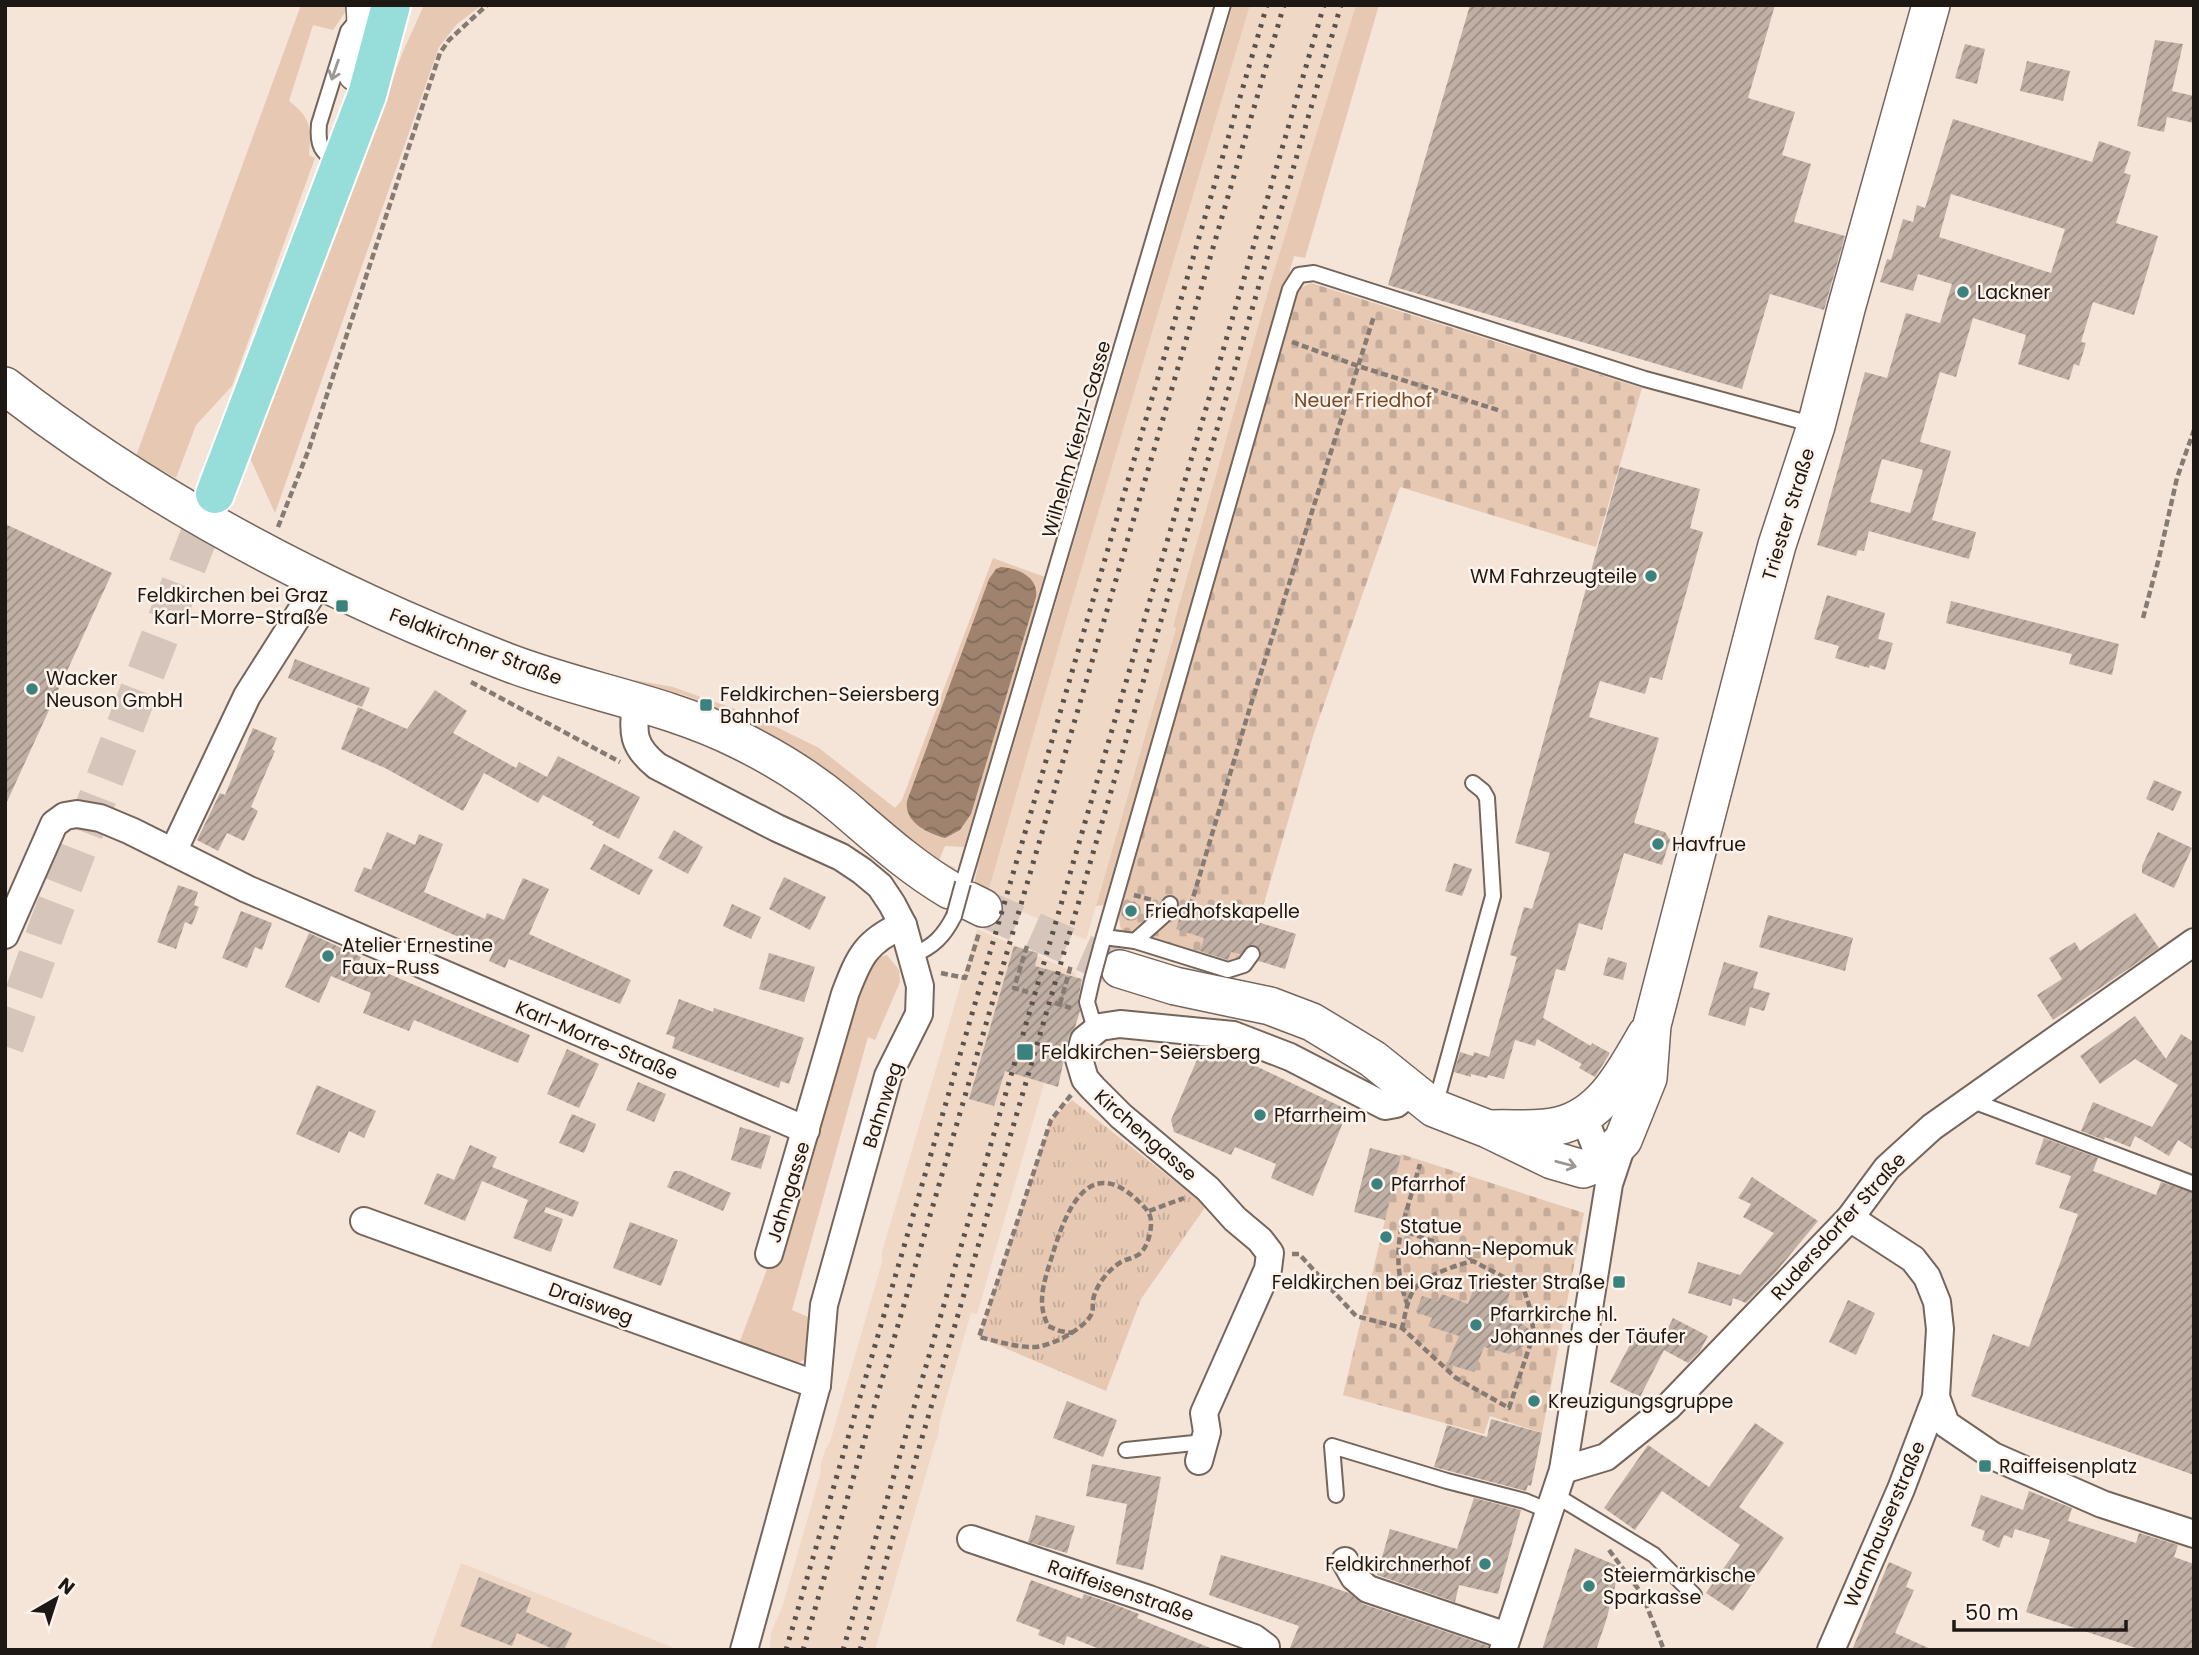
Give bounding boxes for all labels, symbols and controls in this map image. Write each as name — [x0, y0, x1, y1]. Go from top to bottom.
one-way arrow — [328, 58, 340, 80]
place label: Lackner — [1977, 279, 2050, 306]
marker: Lackner — [1955, 284, 1971, 300]
street label: Wilhelm Kienzl-Gasse — [1035, 337, 1118, 541]
park label: Neuer Friedhof — [1294, 387, 1432, 414]
street label: Triester Straße — [1755, 445, 1821, 584]
place label: WM Fahrzeugteile — [1470, 563, 1637, 590]
marker: WM Fahrzeugteile — [1643, 568, 1659, 584]
place label: Feldkirchen bei Graz Karl-Morre-Straße — [137, 582, 328, 631]
marker: Feldkirchen bei Graz Karl-Morre-Straße — [334, 598, 350, 614]
street label: Feldkirchner Straße — [386, 601, 566, 692]
place label: Wacker Neuson GmbH — [46, 665, 183, 714]
marker: Wacker Neuson GmbH — [24, 681, 40, 697]
place label: Feldkirchen-Seiersberg Bahnhof — [720, 681, 939, 730]
marker: Feldkirchen-Seiersberg Bahnhof — [698, 697, 714, 713]
place label: Havfrue — [1672, 831, 1746, 858]
marker: Havfrue — [1650, 836, 1666, 852]
place label: Friedhofskapelle — [1145, 898, 1300, 925]
marker: Friedhofskapelle — [1123, 903, 1139, 919]
place label: Atelier Ernestine Faux-Russ — [342, 932, 493, 981]
marker: Atelier Ernestine Faux-Russ — [320, 948, 336, 964]
street label: Karl-Morre-Straße — [511, 994, 682, 1087]
place label: Feldkirchen-Seiersberg — [1041, 1039, 1260, 1066]
marker: Feldkirchen-Seiersberg — [1015, 1042, 1035, 1062]
street label: Bahnweg — [856, 1059, 909, 1152]
street label: Kirchengasse — [1088, 1083, 1203, 1188]
place label: Pfarrheim — [1274, 1102, 1366, 1129]
marker: Pfarrheim — [1252, 1107, 1268, 1123]
street label: Jahngasse — [760, 1138, 817, 1246]
street label: Rudersdorfer Straße — [1765, 1147, 1912, 1306]
one-way arrow — [1554, 1158, 1577, 1171]
place label: Pfarrhof — [1391, 1171, 1466, 1198]
marker: Pfarrhof — [1369, 1176, 1385, 1192]
place label: Statue Johann-Nepomuk — [1400, 1213, 1574, 1262]
marker: Statue Johann-Nepomuk — [1378, 1229, 1394, 1245]
place label: Feldkirchen bei Graz Triester Straße — [1272, 1269, 1605, 1296]
marker: Feldkirchen bei Graz Triester Straße — [1611, 1274, 1627, 1290]
street label: Draisweg — [545, 1276, 637, 1331]
place label: Pfarrkirche hl. Johannes der Täufer — [1490, 1301, 1686, 1350]
marker: Pfarrkirche hl. Johannes der Täufer — [1468, 1317, 1484, 1333]
place label: Kreuzigungsgruppe — [1548, 1388, 1733, 1415]
marker: Kreuzigungsgruppe — [1526, 1393, 1542, 1409]
street label: Warnhauserstraße — [1837, 1437, 1932, 1611]
place label: Raiffeisenplatz — [1999, 1453, 2137, 1480]
marker: Raiffeisenplatz — [1977, 1458, 1993, 1474]
place label: Feldkirchnerhof — [1325, 1551, 1471, 1578]
street label: Raiffeisenstraße — [1044, 1553, 1198, 1628]
marker: Feldkirchnerhof — [1477, 1556, 1493, 1572]
place label: Steiermärkische Sparkasse — [1603, 1562, 1756, 1611]
north arrow — [21, 1564, 91, 1634]
text: N — [52, 1571, 80, 1601]
marker: Steiermärkische Sparkasse — [1581, 1578, 1597, 1594]
scale bar — [1954, 1588, 2126, 1632]
text: 50 m — [1965, 1598, 2019, 1627]

